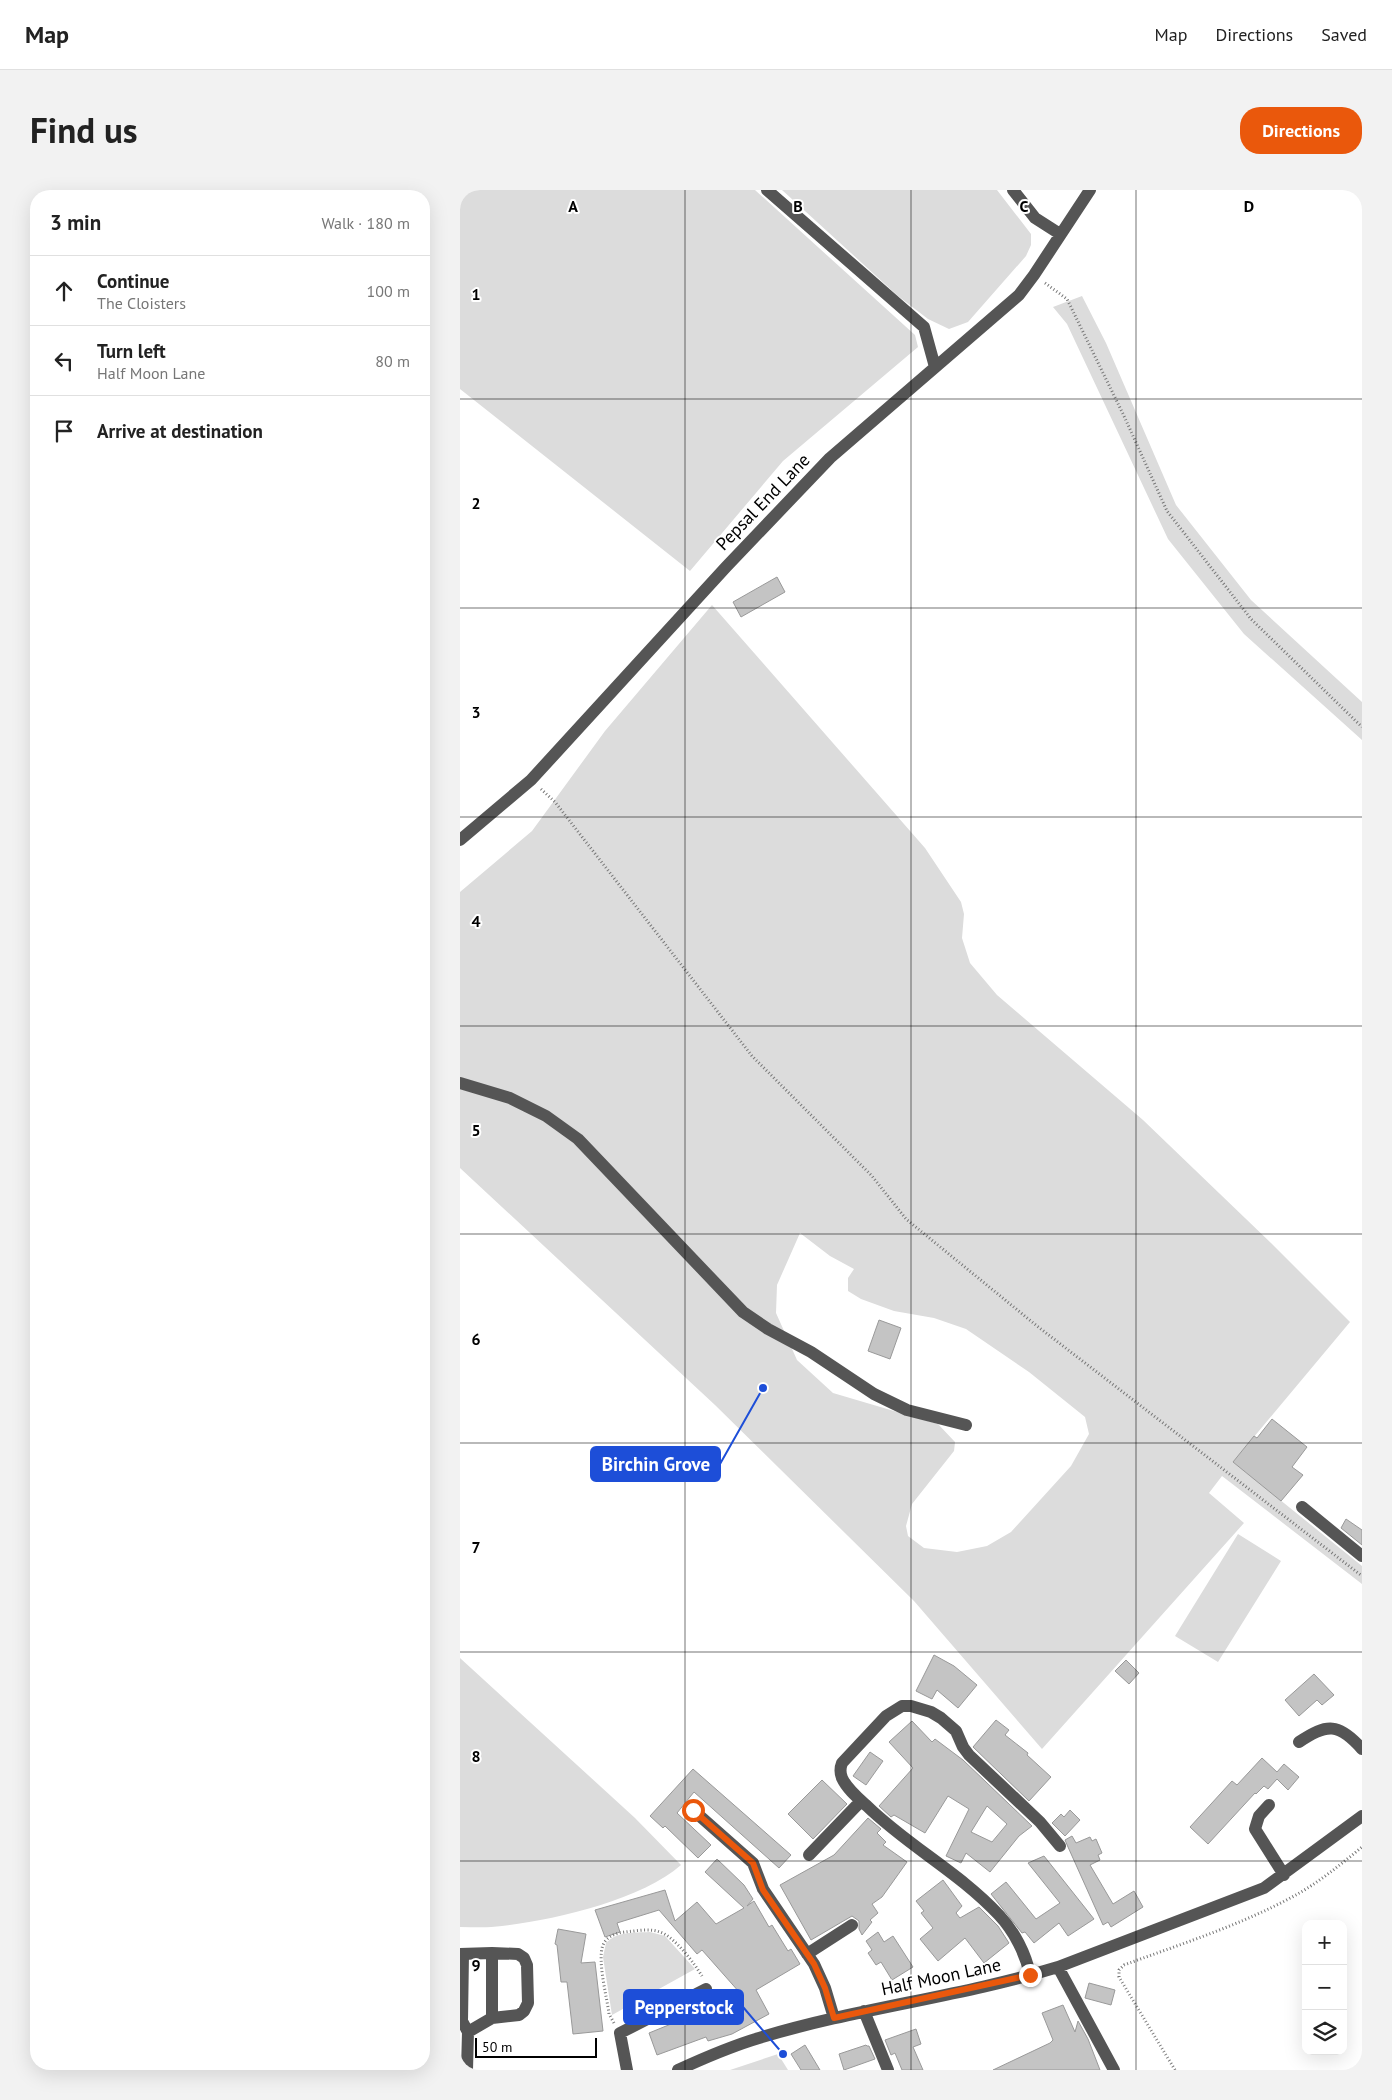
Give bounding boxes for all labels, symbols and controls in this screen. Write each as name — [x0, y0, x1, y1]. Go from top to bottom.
text: Map — [25, 19, 69, 50]
text: Map — [1155, 23, 1187, 46]
text: Directions — [1215, 23, 1293, 46]
text: Saved — [1321, 23, 1367, 46]
text: Find us — [30, 107, 138, 153]
button: Directions — [1240, 107, 1362, 154]
text: A — [568, 196, 578, 216]
text: B — [793, 196, 803, 216]
text: C — [1020, 196, 1029, 216]
text: D — [1244, 196, 1254, 216]
text: 3 min — [50, 209, 101, 236]
text: Walk · 180 m — [321, 213, 410, 233]
text: Continue — [97, 269, 169, 293]
icon: ahead — [50, 277, 78, 305]
text: 100 m — [367, 281, 410, 301]
text: 1 — [471, 284, 481, 304]
text: The Cloisters — [97, 293, 186, 313]
text: Turn left — [97, 339, 166, 363]
icon: left — [50, 347, 78, 375]
text: 80 m — [375, 351, 410, 371]
text: Half Moon Lane — [97, 363, 205, 383]
icon: arrive — [50, 417, 78, 445]
text: Arrive at destination — [97, 419, 263, 443]
street label: Pepsal End Lane — [711, 448, 815, 555]
text: 2 — [471, 493, 481, 513]
text: 3 — [471, 702, 481, 722]
text: 4 — [471, 911, 481, 931]
text: 5 — [471, 1120, 481, 1140]
text: 6 — [471, 1329, 481, 1349]
callout: Birchin Grove — [591, 1447, 720, 1481]
text: Birchin Grove — [602, 1452, 710, 1476]
text: 7 — [471, 1537, 481, 1557]
text: 8 — [471, 1746, 481, 1766]
route start — [682, 1799, 705, 1822]
map controls — [1302, 1920, 1347, 2055]
button: + — [1302, 1920, 1347, 1965]
street label: Half Moon Lane — [879, 1953, 1003, 2000]
text: 9 — [471, 1955, 481, 1975]
route end — [1019, 1964, 1042, 1987]
button: − — [1302, 1965, 1347, 2010]
callout: Pepperstock — [624, 1990, 743, 2024]
text: Pepperstock — [635, 1995, 734, 2019]
button: layers — [1302, 2010, 1347, 2055]
scale bar — [475, 2035, 598, 2058]
text: 50 m — [482, 2038, 512, 2056]

